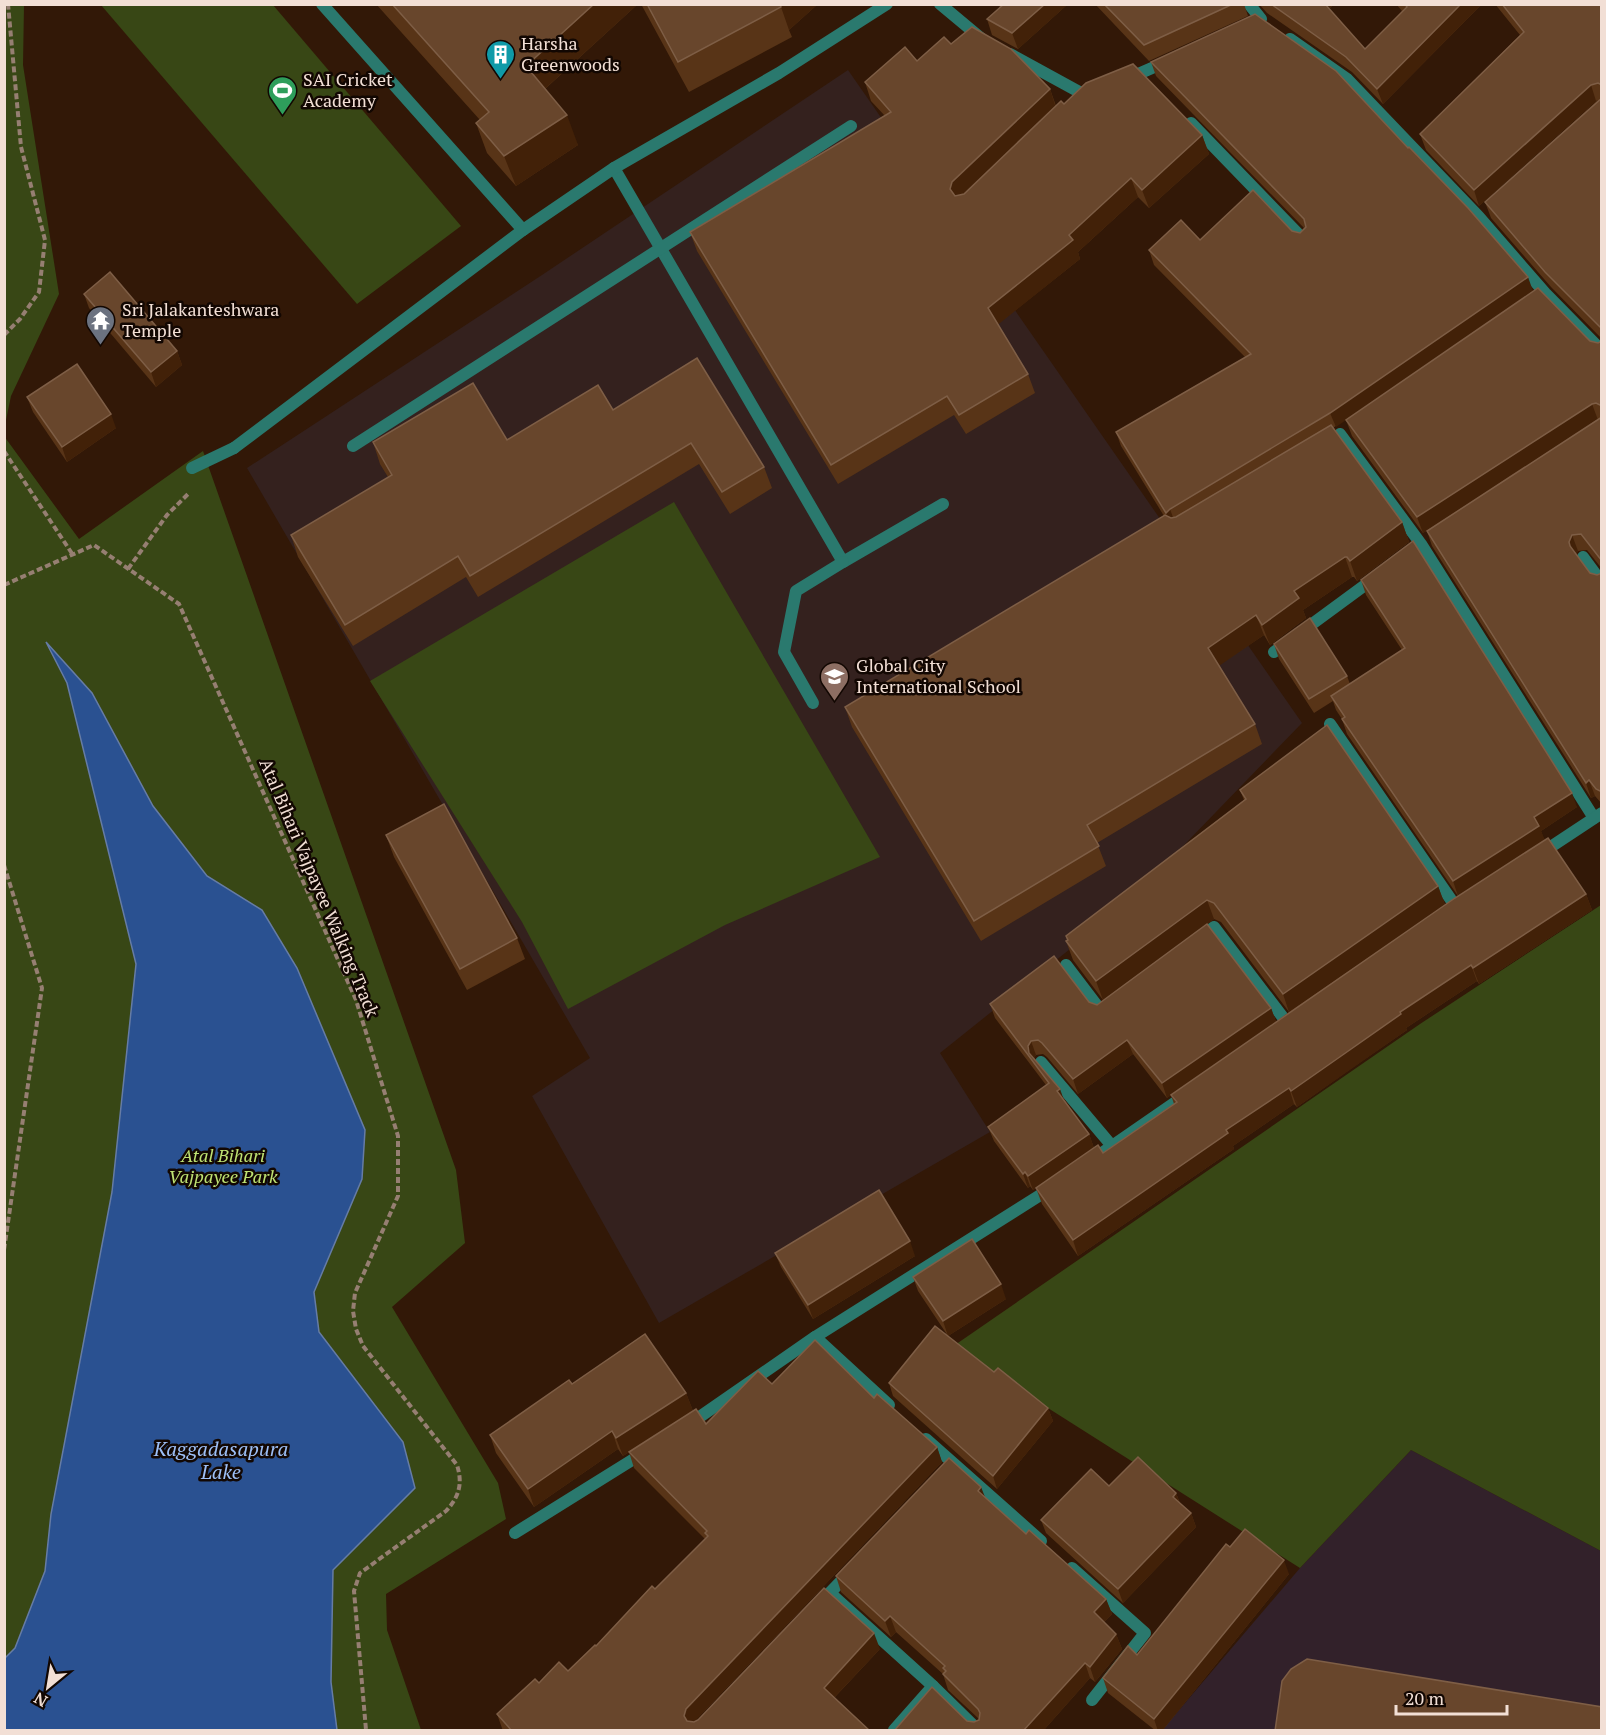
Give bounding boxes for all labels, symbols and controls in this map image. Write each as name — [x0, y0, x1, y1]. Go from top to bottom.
place label: Harsha Greenwoods — [521, 31, 620, 76]
building icon: Harsha Greenwoods — [484, 38, 516, 80]
place label: SAI Cricket Academy — [303, 67, 393, 112]
sports icon: SAI Cricket Academy — [266, 74, 298, 116]
place label: Sri Jalakanteshwara Temple — [122, 297, 279, 342]
temple icon: Sri Jalakanteshwara Temple — [85, 304, 117, 346]
place label: Global City International School — [856, 653, 1021, 698]
school or university icon: Global City International School — [819, 660, 851, 702]
street label: Atal Bihari Vajpayee Walking Track — [254, 755, 386, 1021]
park label: Atal Bihari Vajpayee Park — [168, 1143, 278, 1188]
water label: Kaggadasapura Lake — [153, 1435, 288, 1485]
north arrow — [18, 1657, 78, 1717]
scale bar — [1396, 1678, 1507, 1716]
text: 20 m — [1405, 1686, 1445, 1710]
text: N — [30, 1687, 51, 1713]

